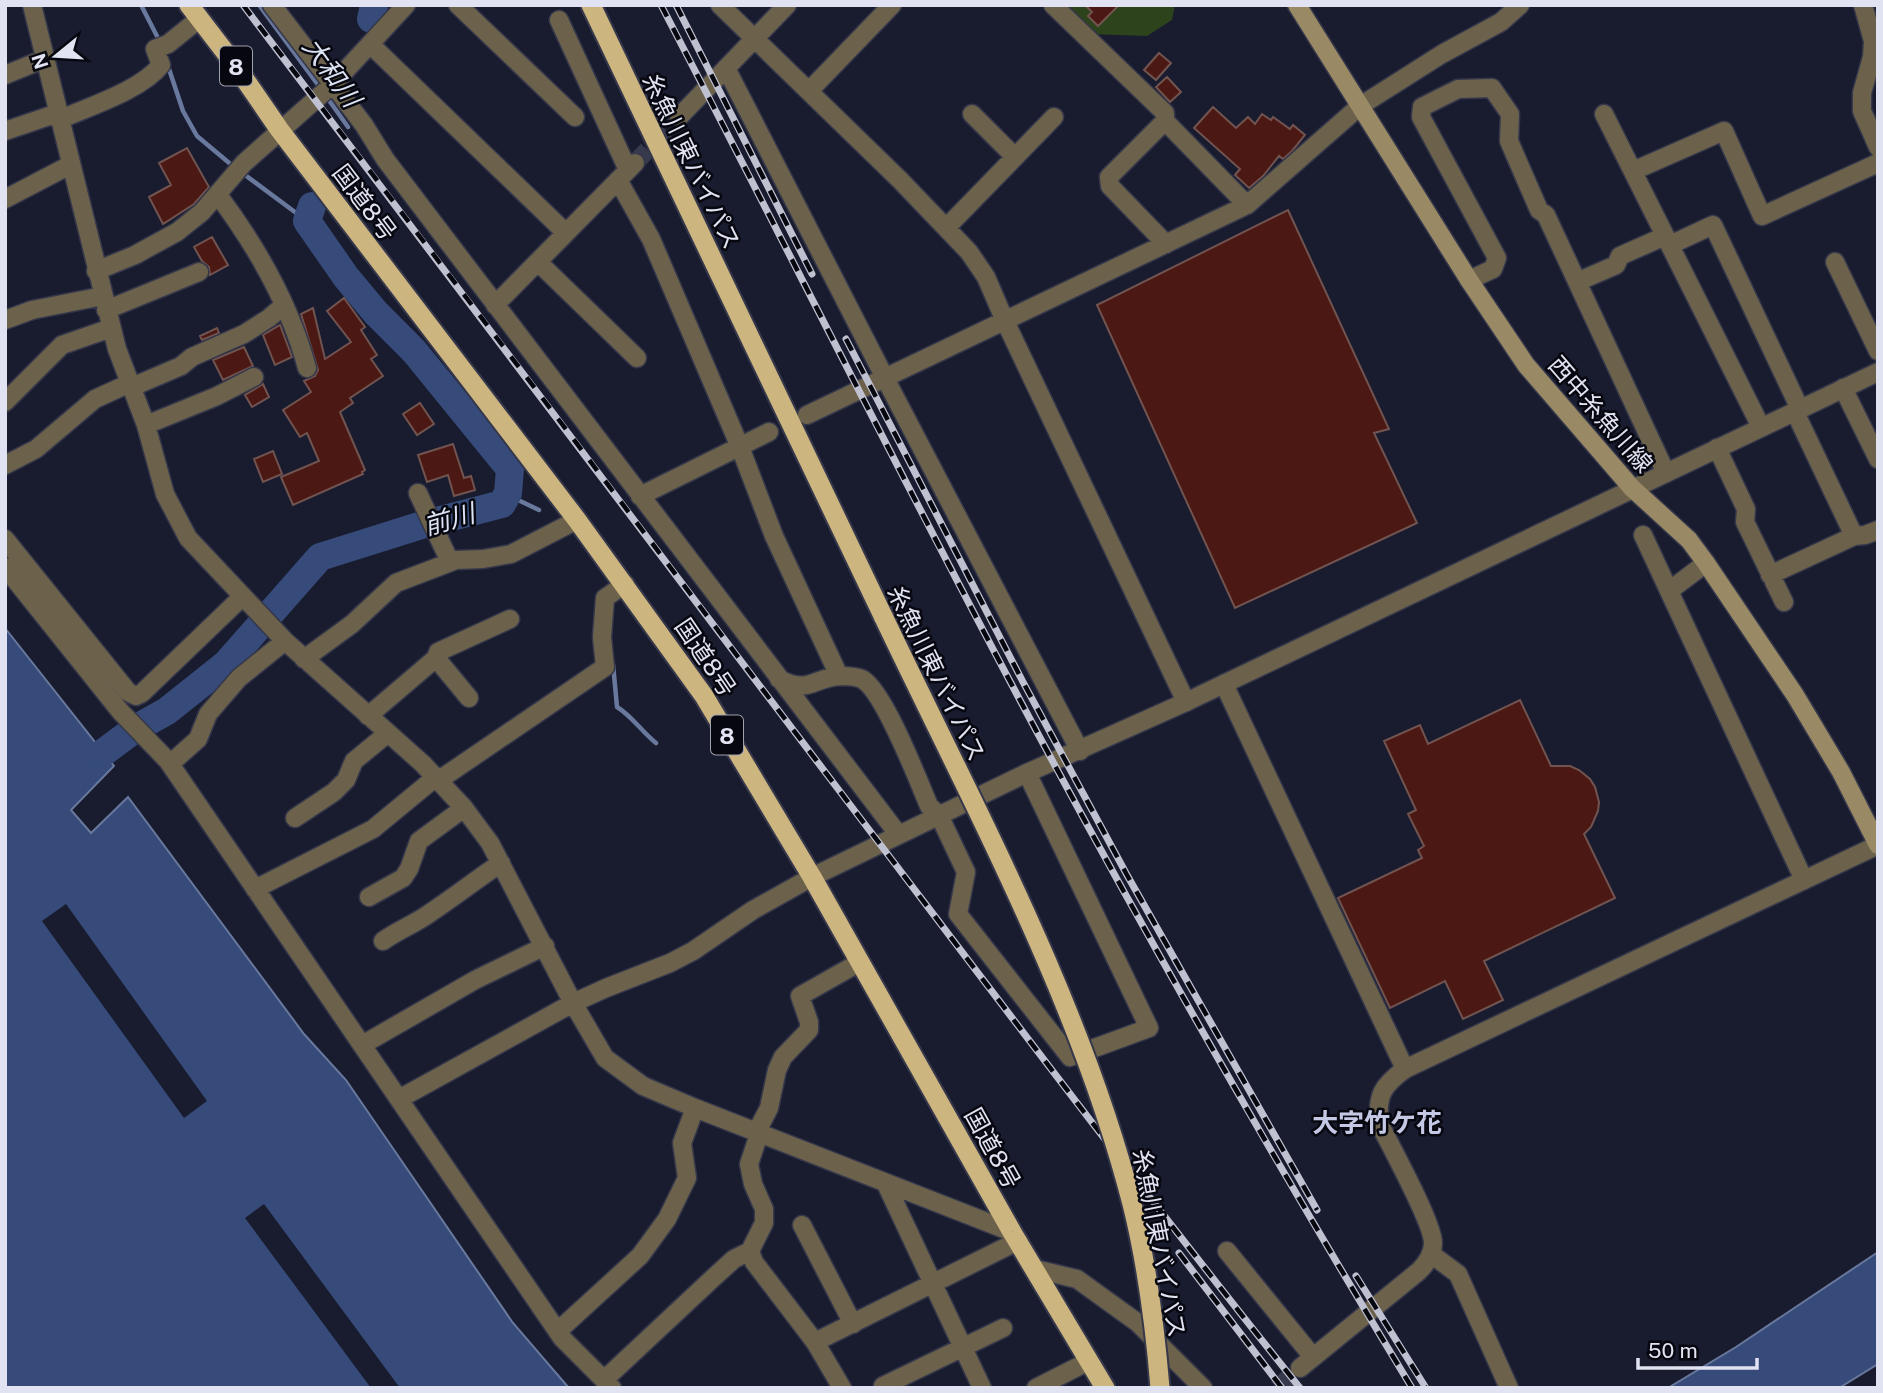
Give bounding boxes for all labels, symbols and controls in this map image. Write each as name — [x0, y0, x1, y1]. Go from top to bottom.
north arrow — [21, 21, 91, 91]
water label: 大和川 — [297, 31, 369, 115]
road number: 8 — [220, 46, 252, 86]
text: N — [27, 51, 53, 72]
street label: 糸魚川東バイパス — [637, 69, 747, 253]
street label: 国道8号 — [327, 159, 403, 245]
street label: 西中糸魚川線 — [1543, 350, 1659, 478]
water label: 前川 — [420, 496, 481, 541]
street label: 糸魚川東バイパス — [882, 581, 992, 765]
street label: 国道8号 — [670, 613, 742, 701]
road number: 8 — [711, 716, 743, 754]
street label: 国道8号 — [960, 1103, 1026, 1193]
district label: 大字竹ケ花 — [1312, 1107, 1442, 1138]
street label: 糸魚川東バイパス — [1128, 1146, 1192, 1340]
scale bar — [1638, 1326, 1757, 1370]
text: 50 m — [1648, 1338, 1698, 1363]

